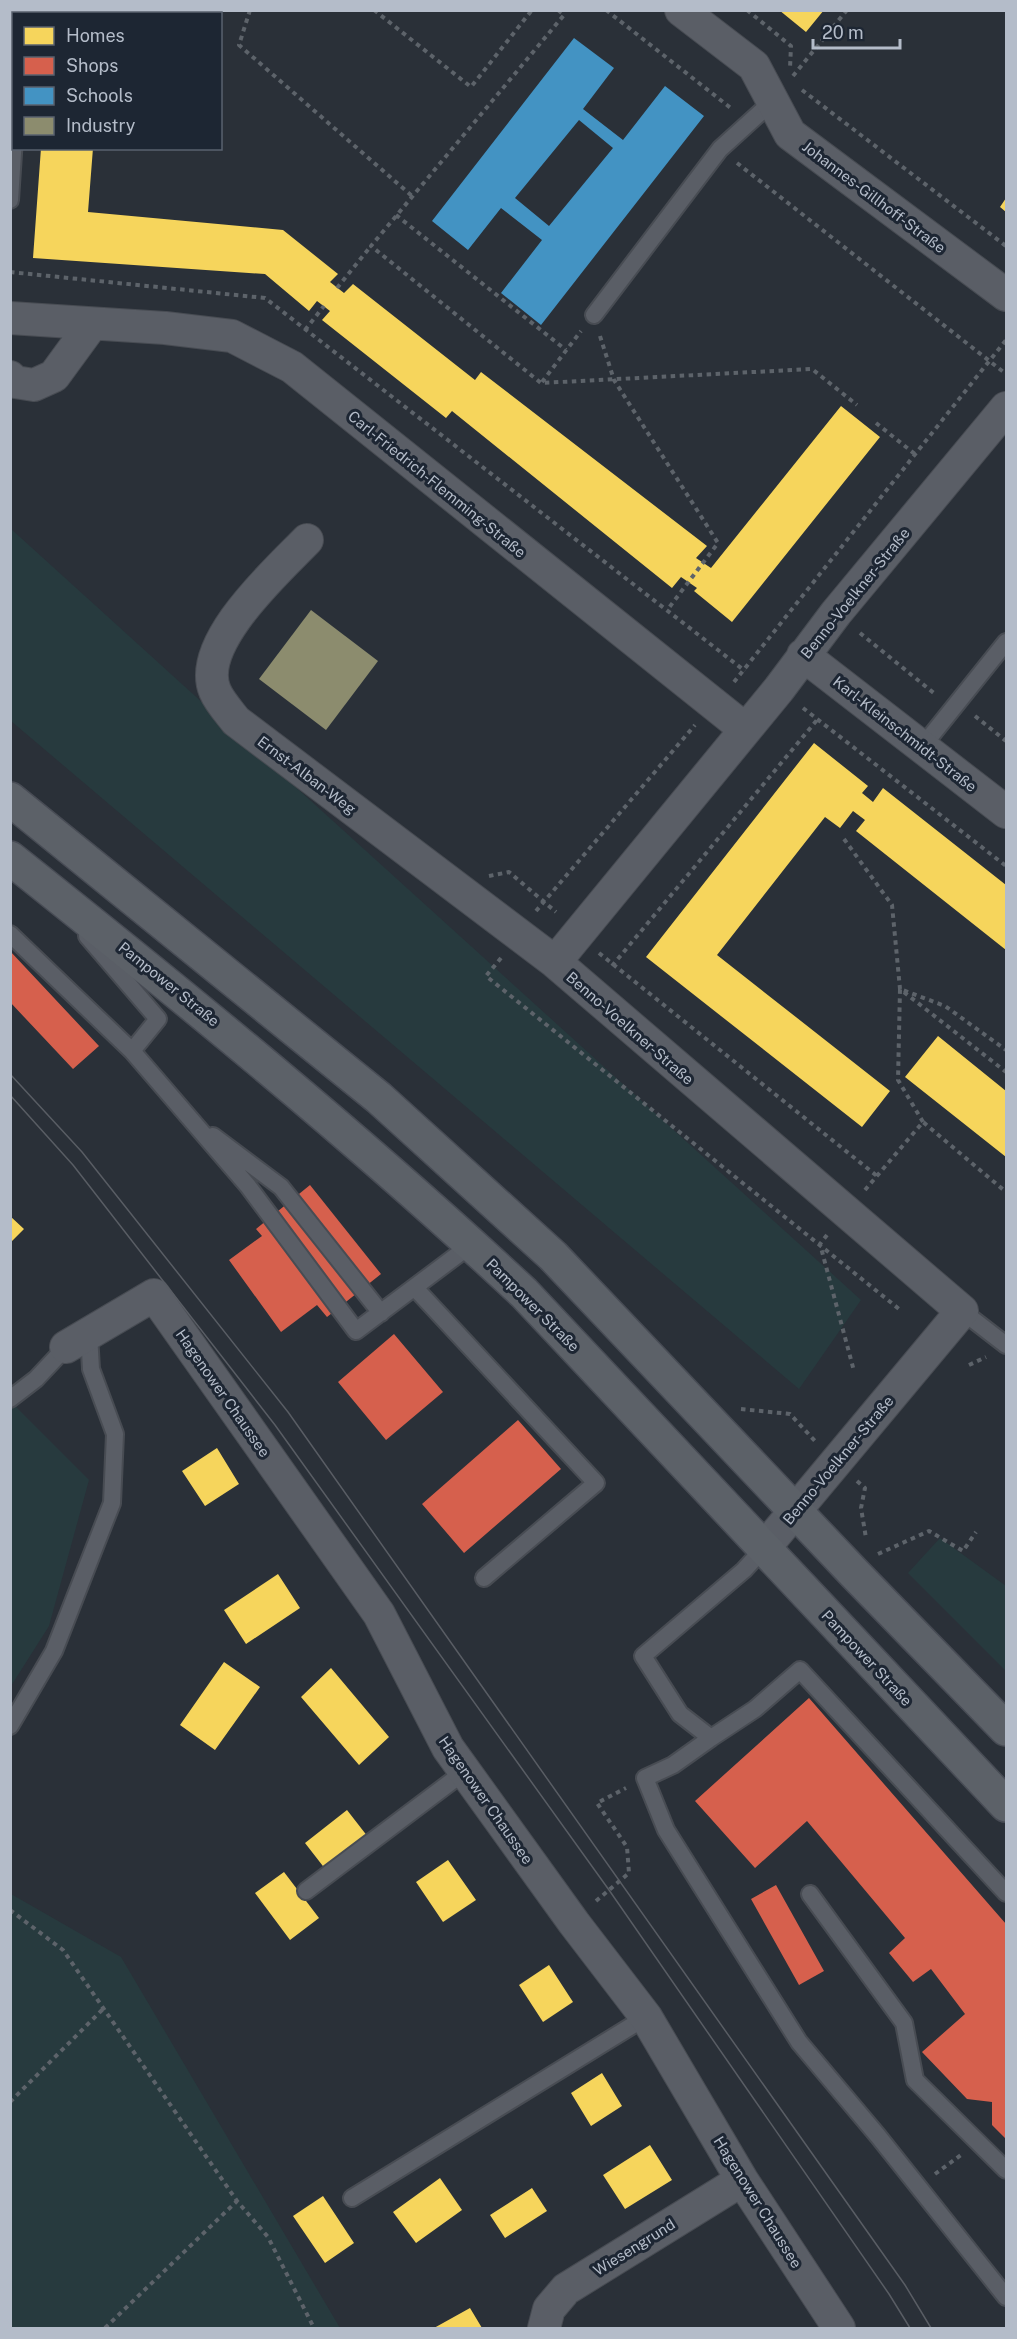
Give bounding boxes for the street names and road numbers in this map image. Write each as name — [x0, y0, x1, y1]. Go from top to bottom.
street label: Johannes-Gillhoff-Straße — [799, 138, 949, 256]
street label: Carl-Friedrich-Flemming-Straße — [345, 407, 529, 561]
street label: Benno-Voelkner-Straße — [797, 524, 913, 662]
street label: Karl-Kleinschmidt-Straße — [830, 673, 980, 795]
street label: Ernst-Alban-Weg — [255, 733, 359, 817]
street label: Pampower Straße — [115, 938, 223, 1030]
street label: Benno-Voelkner-Straße — [563, 968, 697, 1088]
street label: Pampower Straße — [483, 1255, 583, 1355]
street label: Hagenower Chaussee — [172, 1326, 274, 1460]
street label: Benno-Voelkner-Straße — [779, 1392, 897, 1528]
street label: Pampower Straße — [818, 1607, 916, 1709]
street label: Hagenower Chaussee — [435, 1733, 537, 1867]
street label: Hagenower Chaussee — [711, 2133, 805, 2271]
street label: Wiesengrund — [590, 2215, 678, 2279]

